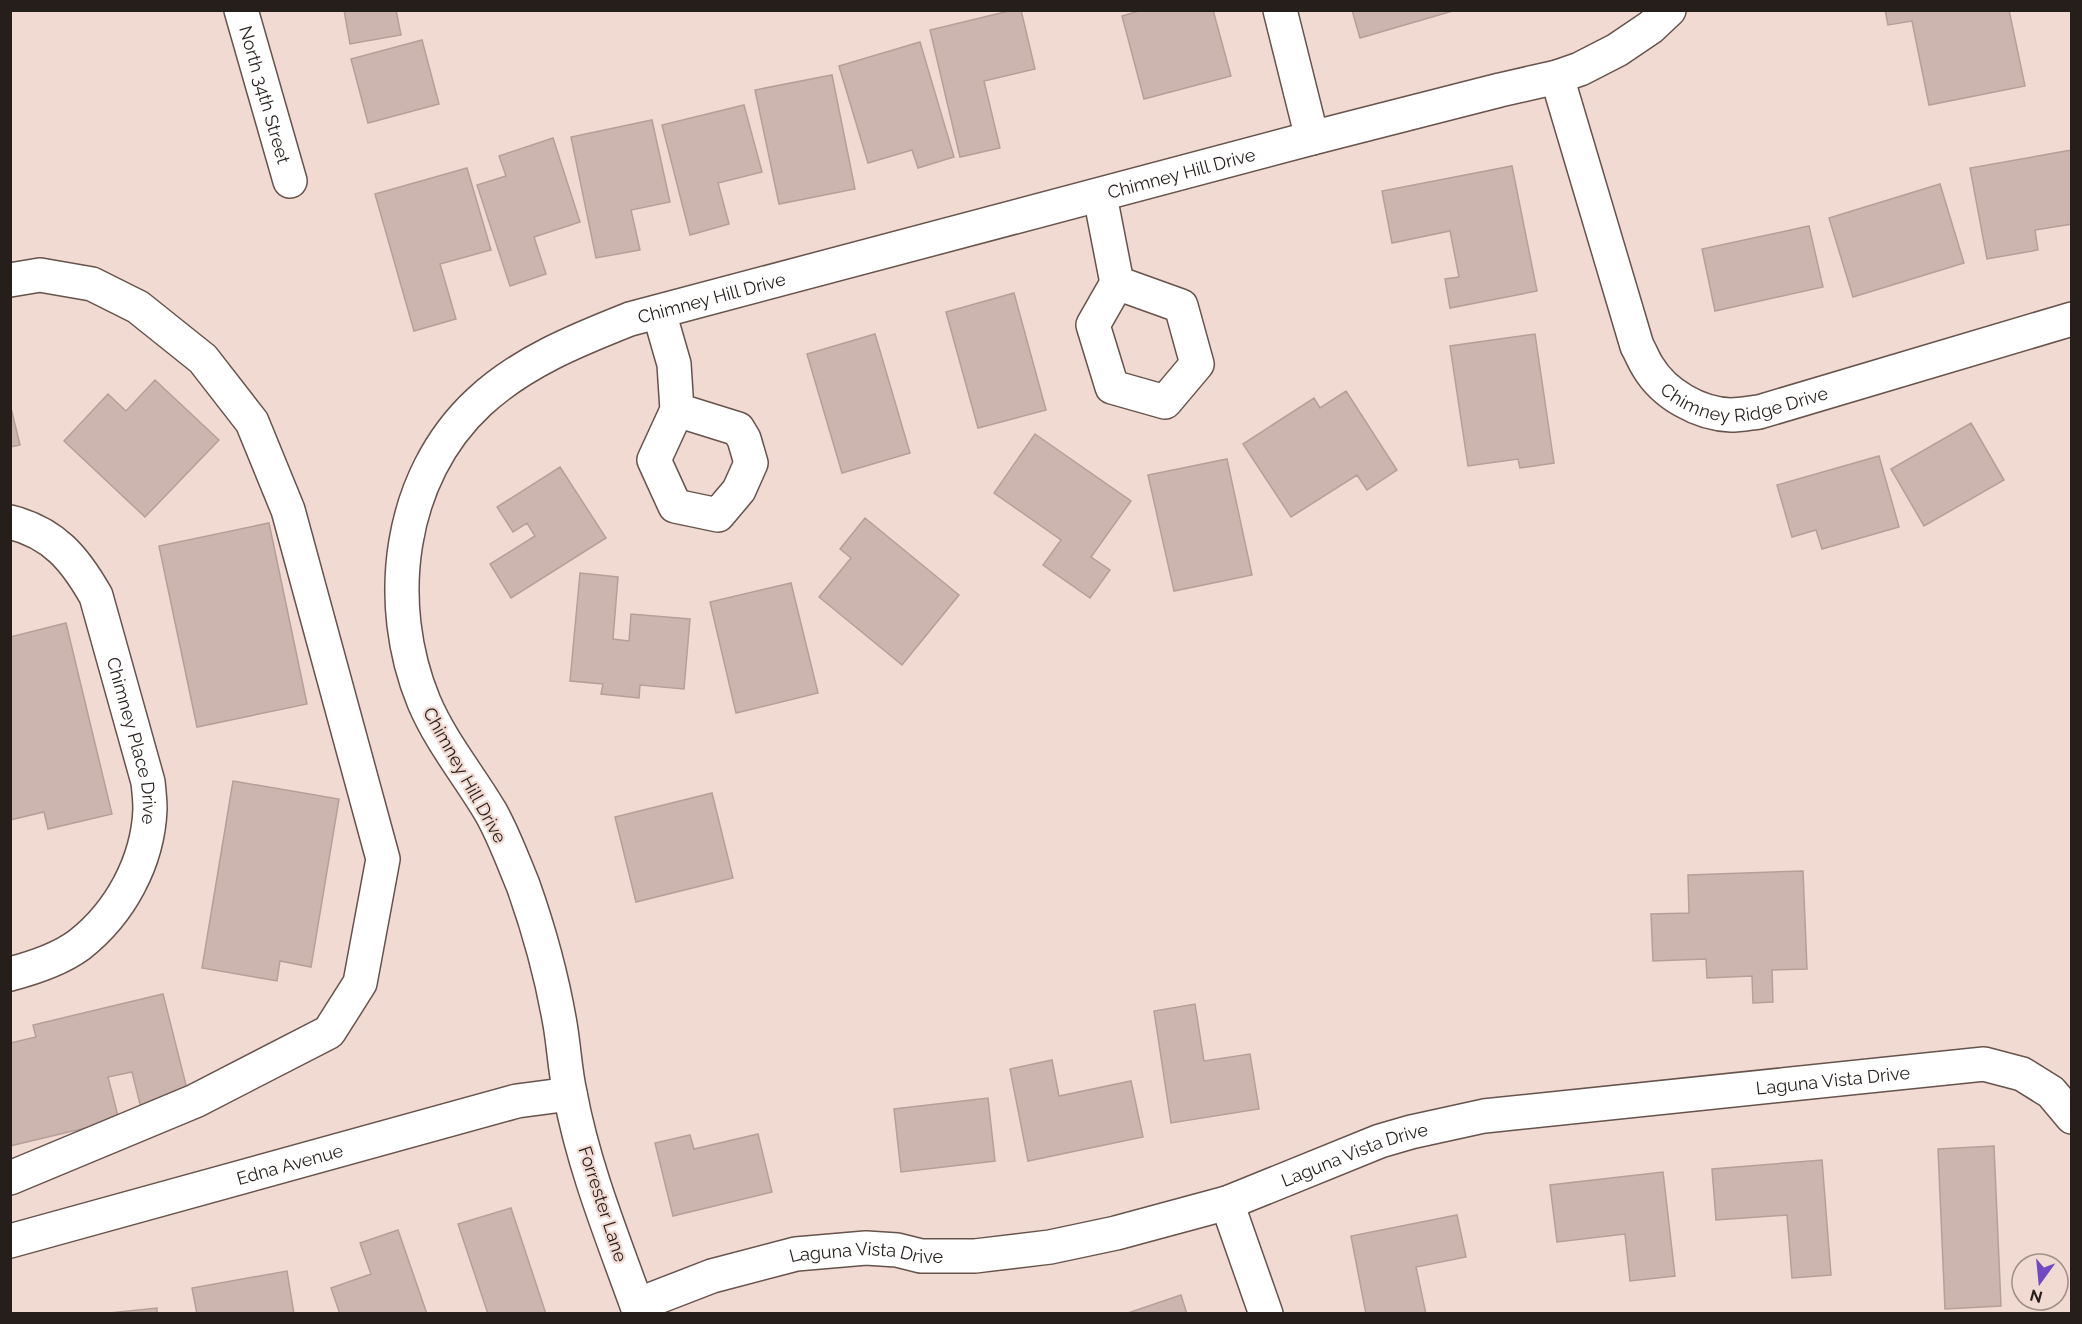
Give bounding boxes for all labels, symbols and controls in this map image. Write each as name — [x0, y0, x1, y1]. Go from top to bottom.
street label: North 34th Street — [236, 23, 295, 166]
street label: Chimney Hill Drive — [1105, 143, 1258, 202]
street label: Chimney Hill Drive — [635, 268, 788, 327]
street label: Chimney Ridge Drive — [1658, 369, 1834, 399]
text: Chimney Ridge Drive — [1657, 378, 1830, 426]
street label: Chimney Place Drive — [103, 655, 161, 826]
street label: Chimney Hill Drive — [419, 703, 511, 847]
street label: Laguna Vista Drive — [1755, 1061, 1911, 1098]
street label: Laguna Vista Drive — [1278, 1118, 1430, 1190]
street label: Edna Avenue — [234, 1139, 346, 1189]
street label: Forrester Lane — [574, 1143, 632, 1265]
street label: Laguna Vista Drive — [787, 1237, 943, 1267]
north arrow — [2010, 1252, 2070, 1312]
text: N — [2028, 1285, 2045, 1307]

